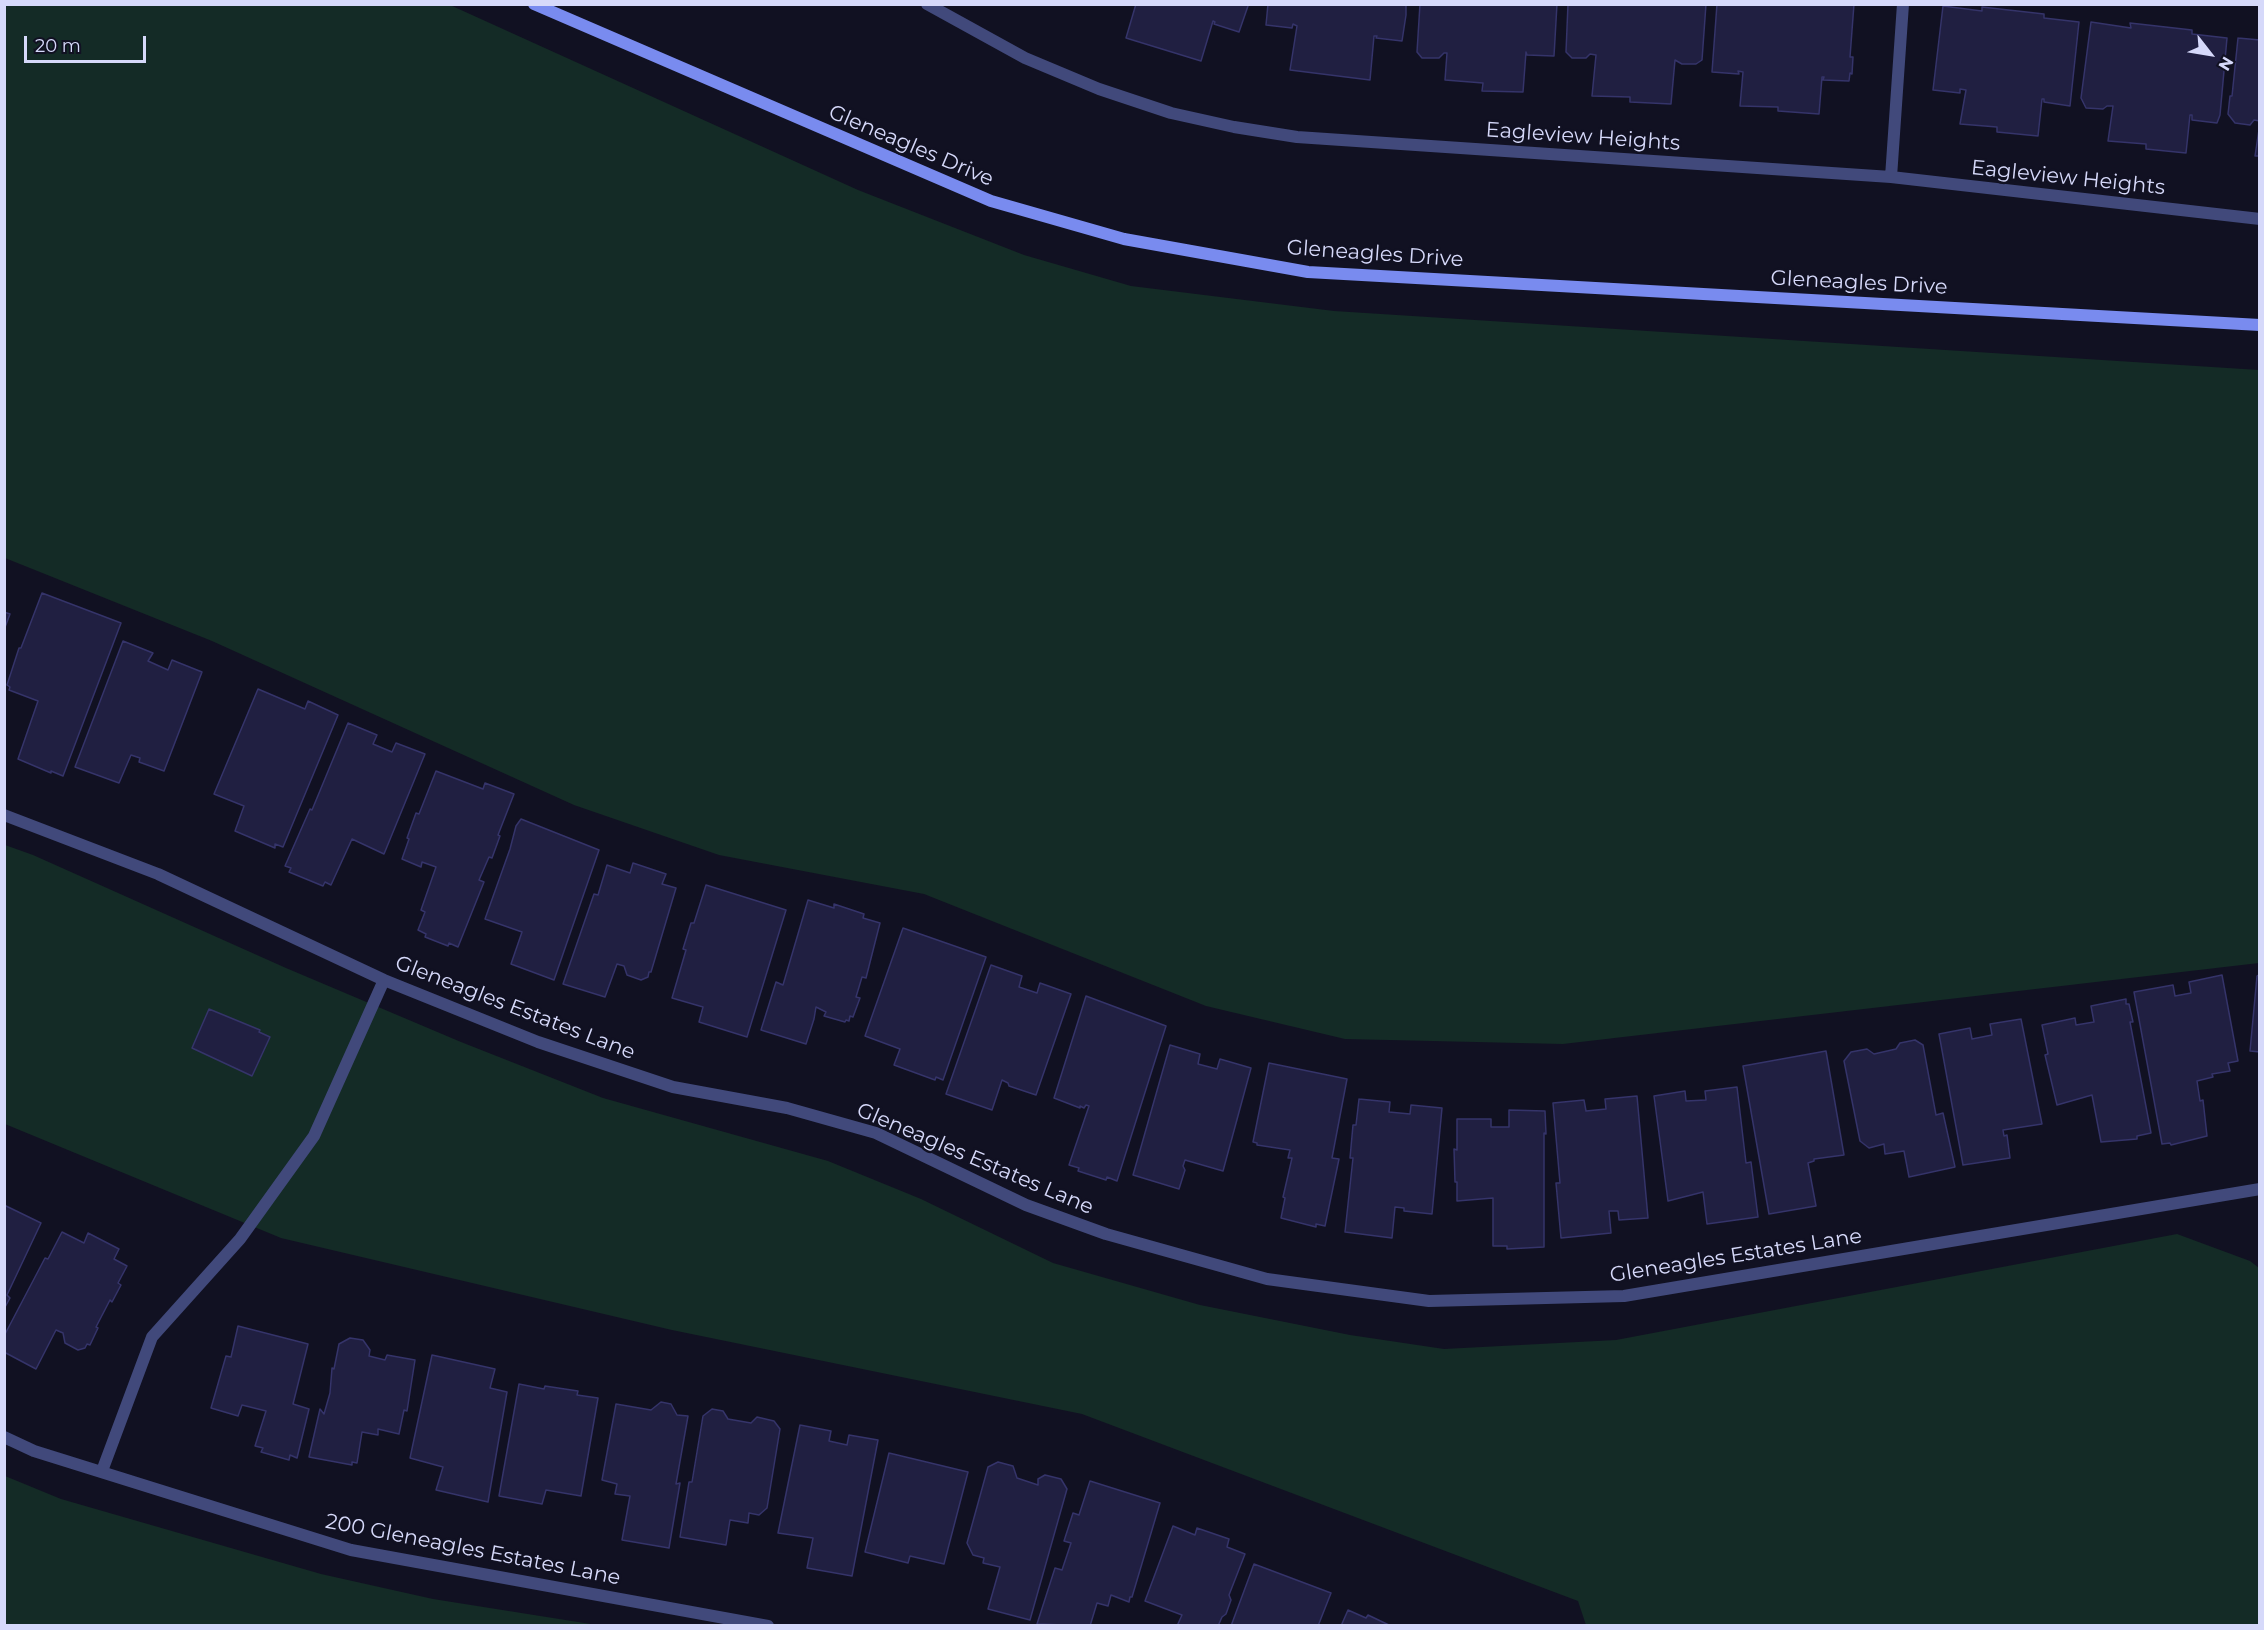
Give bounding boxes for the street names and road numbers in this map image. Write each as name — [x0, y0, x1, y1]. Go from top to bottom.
street label: Gleneagles Drive — [825, 100, 997, 192]
street label: Eagleview Heights — [1485, 118, 1681, 156]
street label: Eagleview Heights — [1970, 155, 2166, 201]
street label: Gleneagles Drive — [1286, 235, 1464, 273]
street label: Gleneagles Drive — [1770, 266, 1948, 300]
street label: Gleneagles Estates Lane — [392, 951, 638, 1065]
street label: Gleneagles Estates Lane — [853, 1098, 1097, 1220]
street label: Gleneagles Estates Lane — [1608, 1224, 1864, 1288]
street label: 200 Gleneagles Estates Lane — [323, 1509, 623, 1591]

